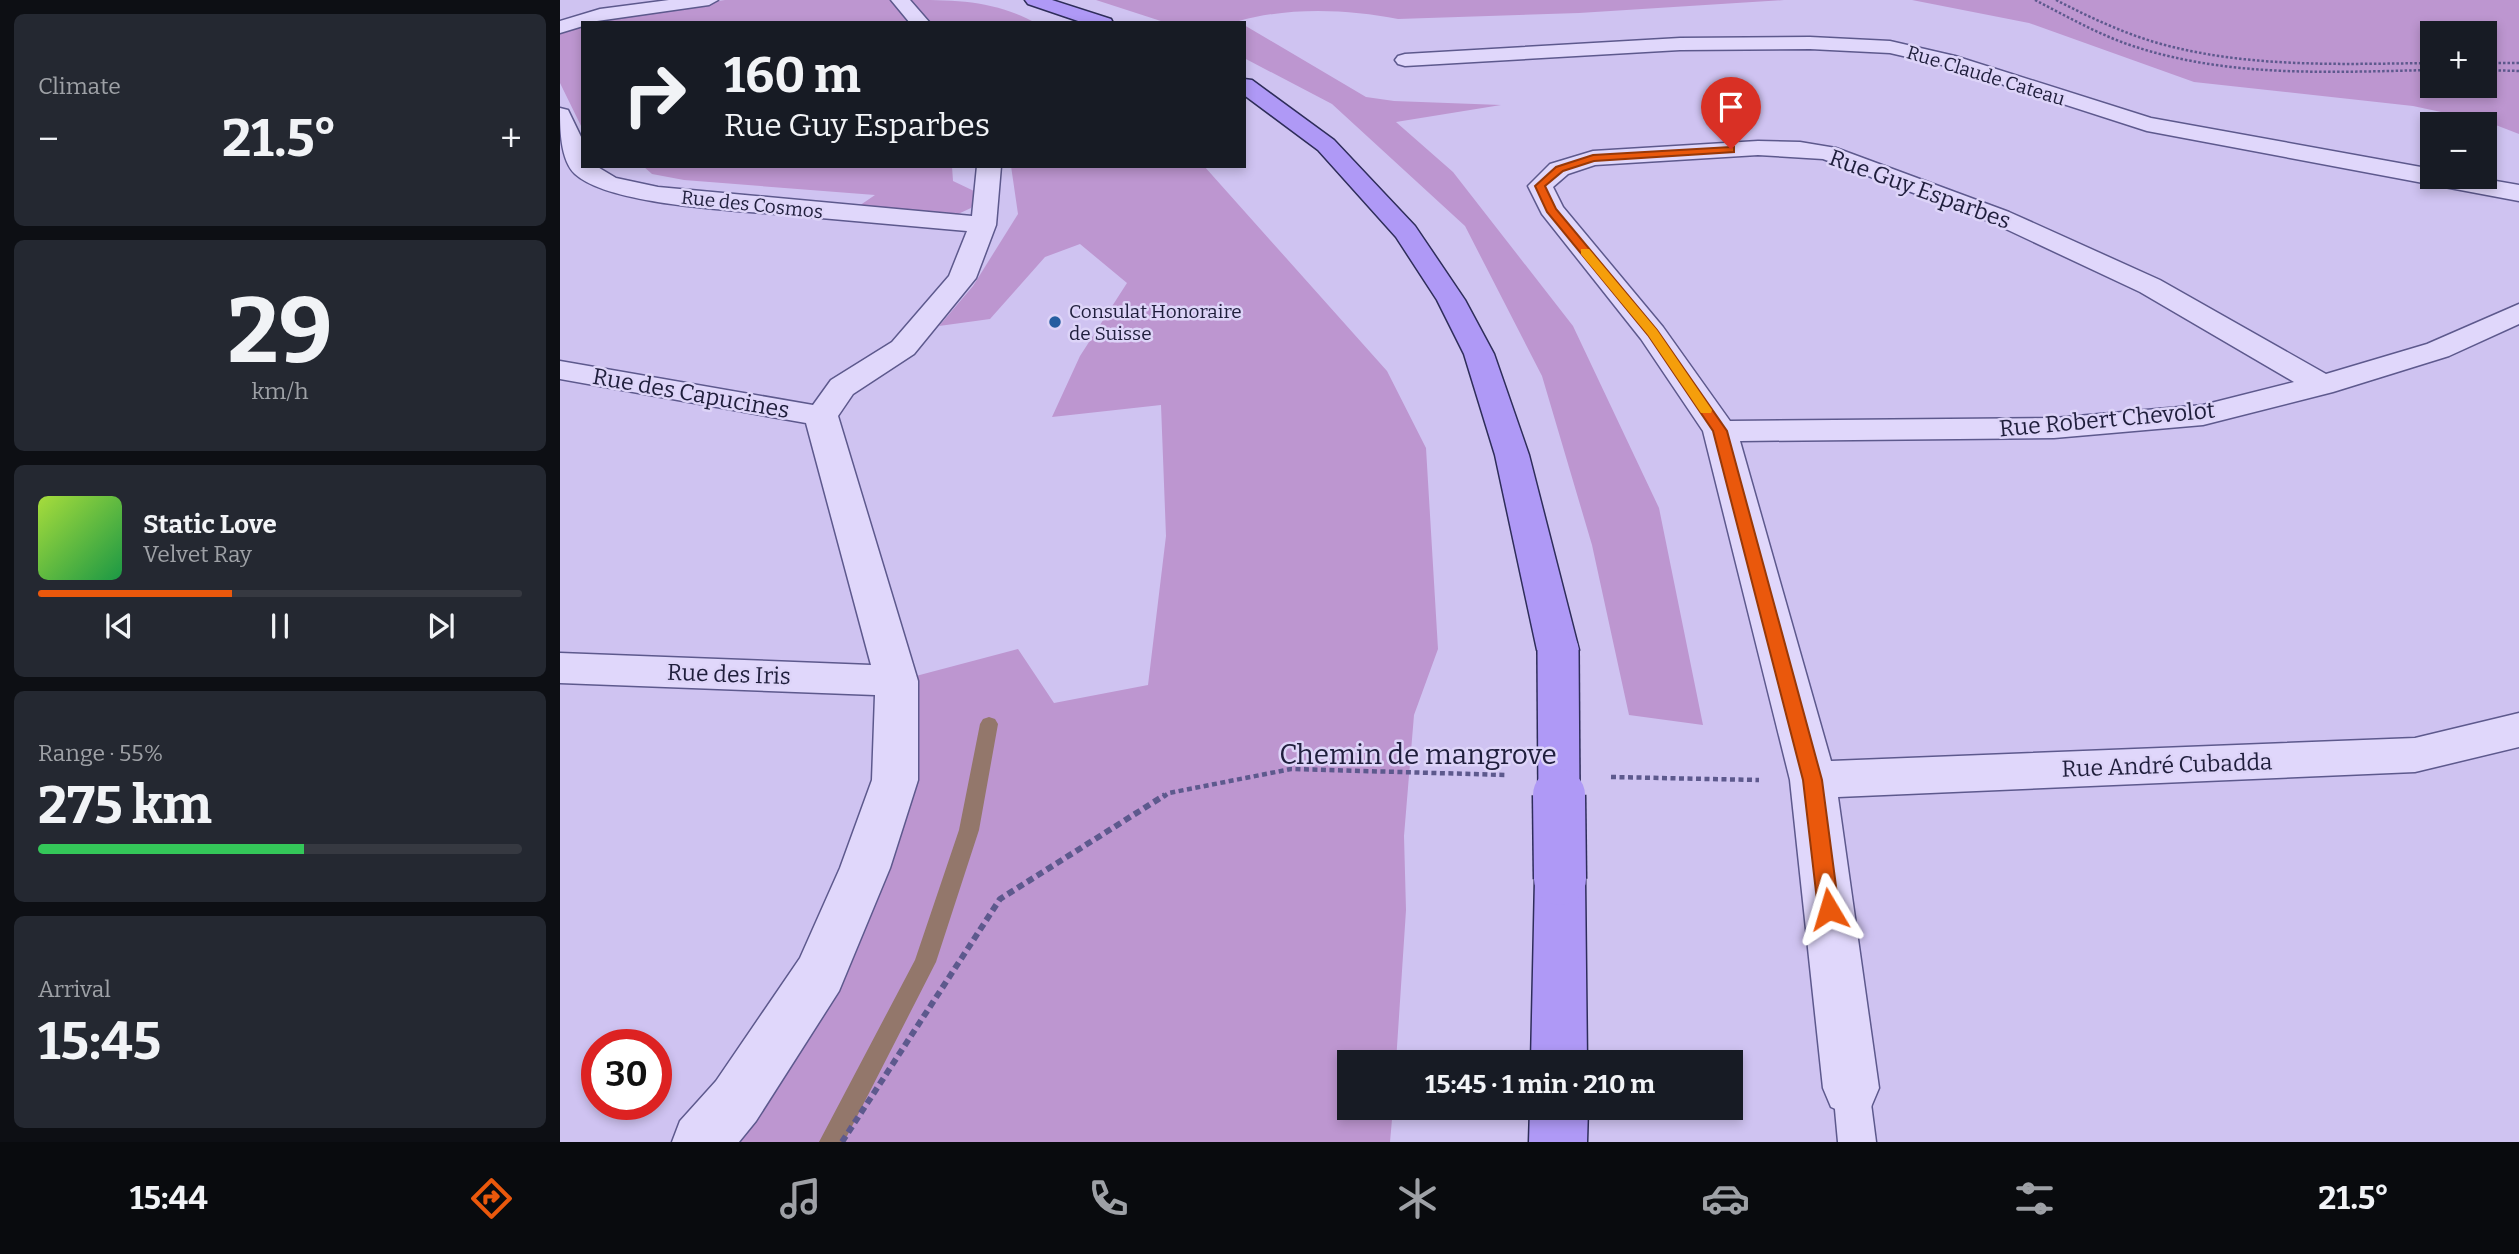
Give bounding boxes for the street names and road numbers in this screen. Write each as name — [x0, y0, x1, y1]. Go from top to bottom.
street label: Rue Claude Cateau — [1904, 40, 2068, 111]
street label: Rue Guy Esparbes — [1825, 143, 2015, 235]
street label: Rue des Cosmos — [680, 186, 824, 223]
street label: Rue des Capucines — [590, 362, 792, 424]
street label: Rue Robert Chevolot — [1998, 396, 2216, 442]
street label: Rue des Iris — [667, 658, 791, 690]
street label: Chemin de mangrove — [1279, 738, 1557, 771]
street label: Rue André Cubadda — [2061, 747, 2273, 783]

